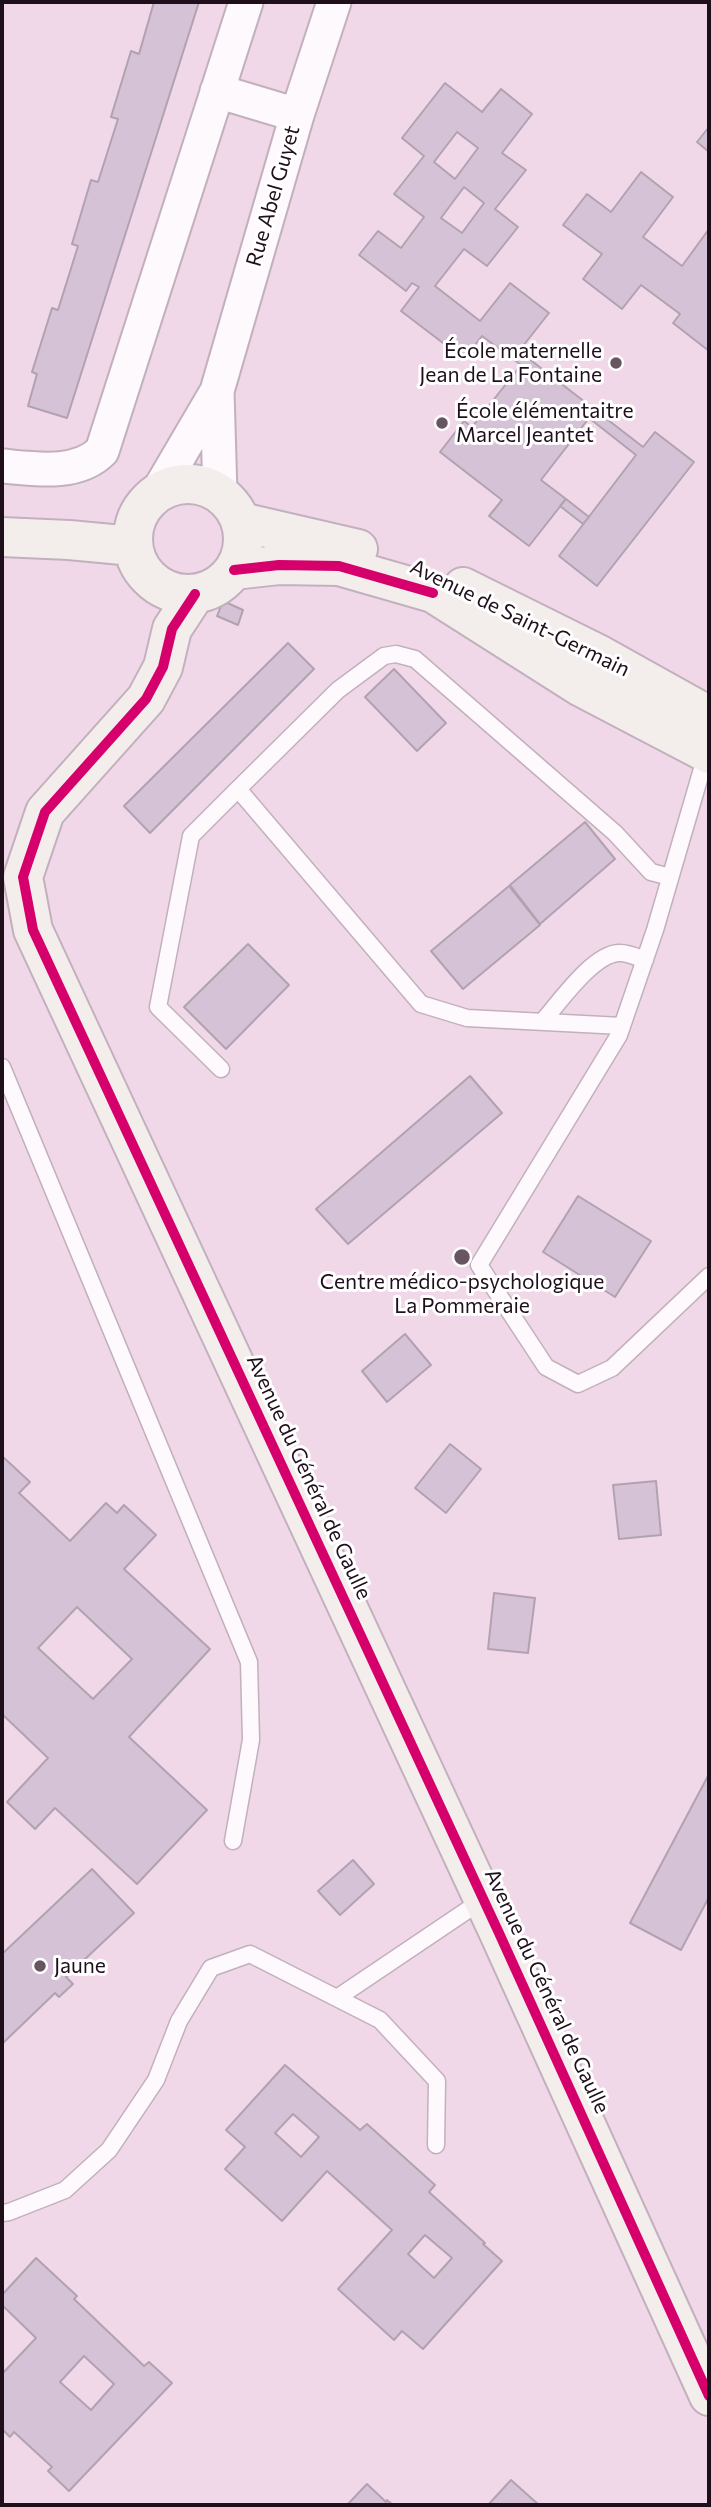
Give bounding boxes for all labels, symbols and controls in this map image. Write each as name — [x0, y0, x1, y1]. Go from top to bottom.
street label: Rue Abel Guyet — [241, 123, 305, 269]
place label: École maternelle Jean de La Fontaine — [419, 338, 602, 388]
marker: École maternelle Jean de La Fontaine — [608, 355, 624, 371]
place label: École élémentaitre Marcel Jeantet — [456, 398, 633, 448]
marker: École élémentaitre Marcel Jeantet — [434, 415, 450, 431]
street label: Avenue de Saint-Germain — [406, 554, 634, 682]
marker: Centre médico-psychologique La Pommeraie — [452, 1247, 472, 1267]
place label: Centre médico-psychologique La Pommeraie — [320, 1269, 604, 1319]
street label: Avenue du Général de Gaulle — [241, 1351, 377, 1603]
street label: Avenue du Général de Gaulle — [479, 1865, 615, 2117]
place label: Jaune — [54, 1953, 106, 1979]
marker: Jaune — [32, 1958, 48, 1974]

